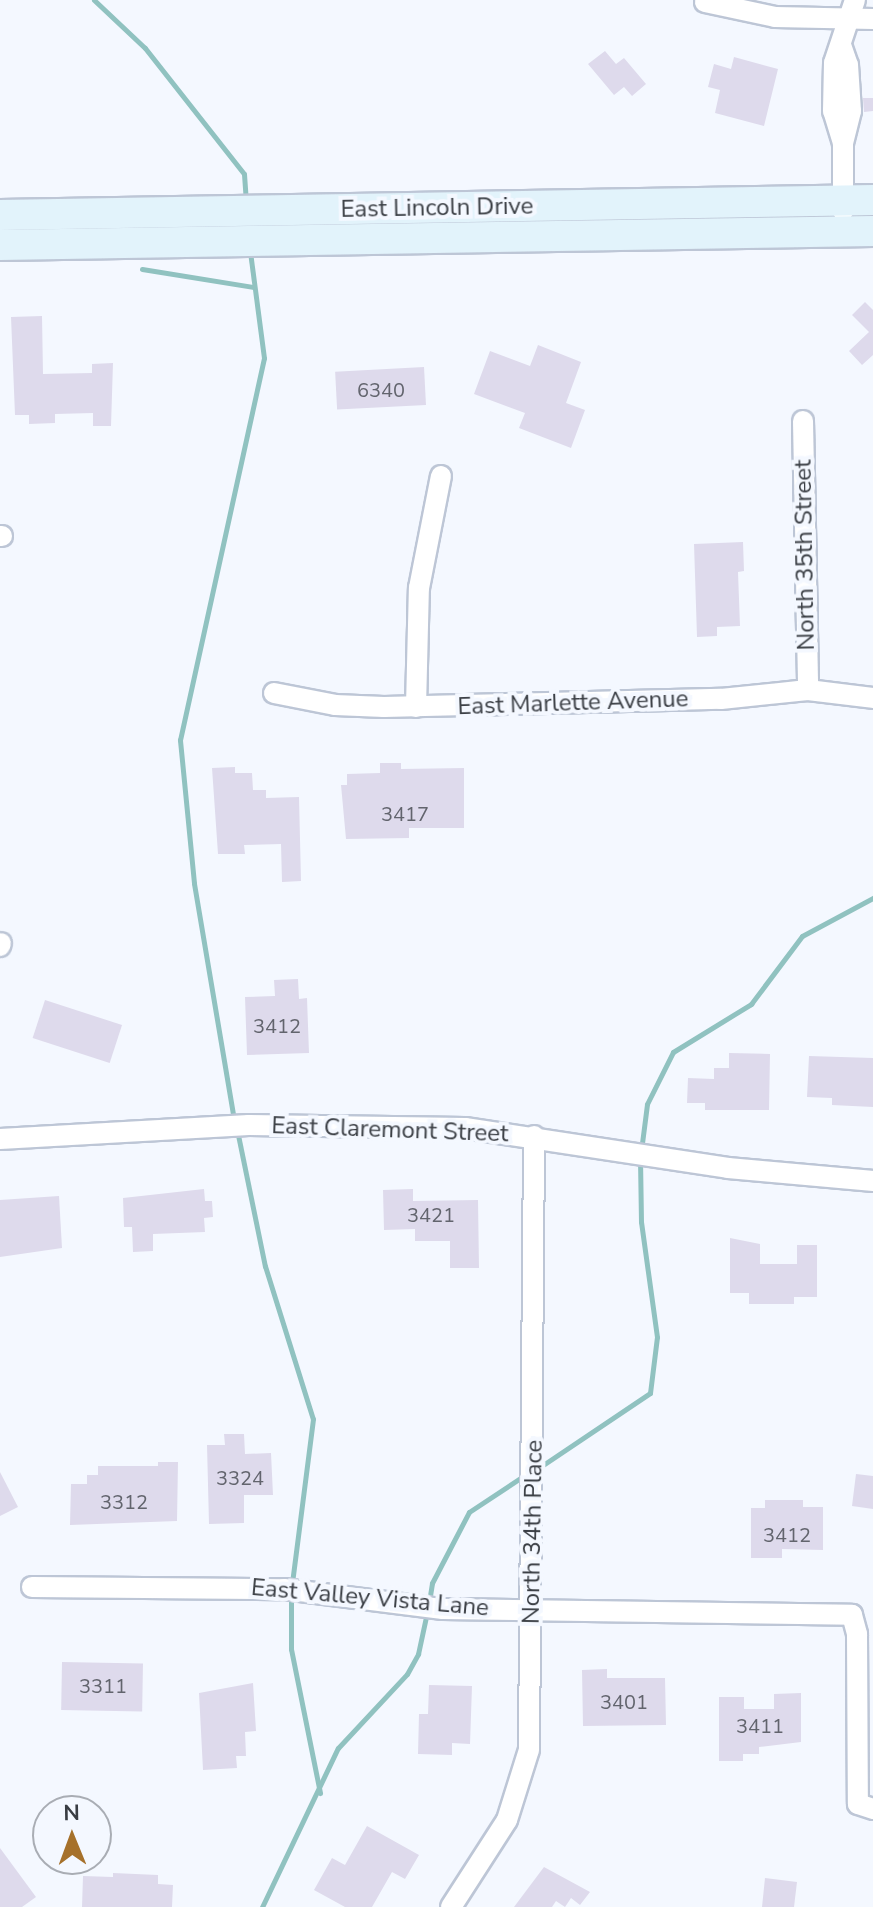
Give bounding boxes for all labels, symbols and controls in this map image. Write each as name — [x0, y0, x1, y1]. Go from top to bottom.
street label: East Lincoln Drive — [340, 192, 534, 224]
house number: 6340 — [357, 378, 405, 402]
street label: North 35th Street — [789, 459, 821, 651]
street label: East Marlette Avenue — [457, 685, 689, 721]
house number: 3417 — [381, 802, 429, 826]
house number: 3412 — [253, 1014, 301, 1038]
street label: East Claremont Street — [271, 1111, 509, 1149]
house number: 3421 — [407, 1203, 455, 1227]
street label: North 34th Place — [517, 1440, 549, 1624]
house number: 3324 — [216, 1466, 264, 1490]
house number: 3312 — [100, 1490, 148, 1514]
house number: 3412 — [763, 1523, 811, 1547]
street label: East Valley Vista Lane — [250, 1573, 490, 1623]
house number: 3311 — [79, 1674, 127, 1698]
house number: 3401 — [600, 1690, 648, 1714]
house number: 3411 — [736, 1714, 784, 1738]
north arrow — [32, 1795, 112, 1875]
text: N — [63, 1798, 80, 1828]

